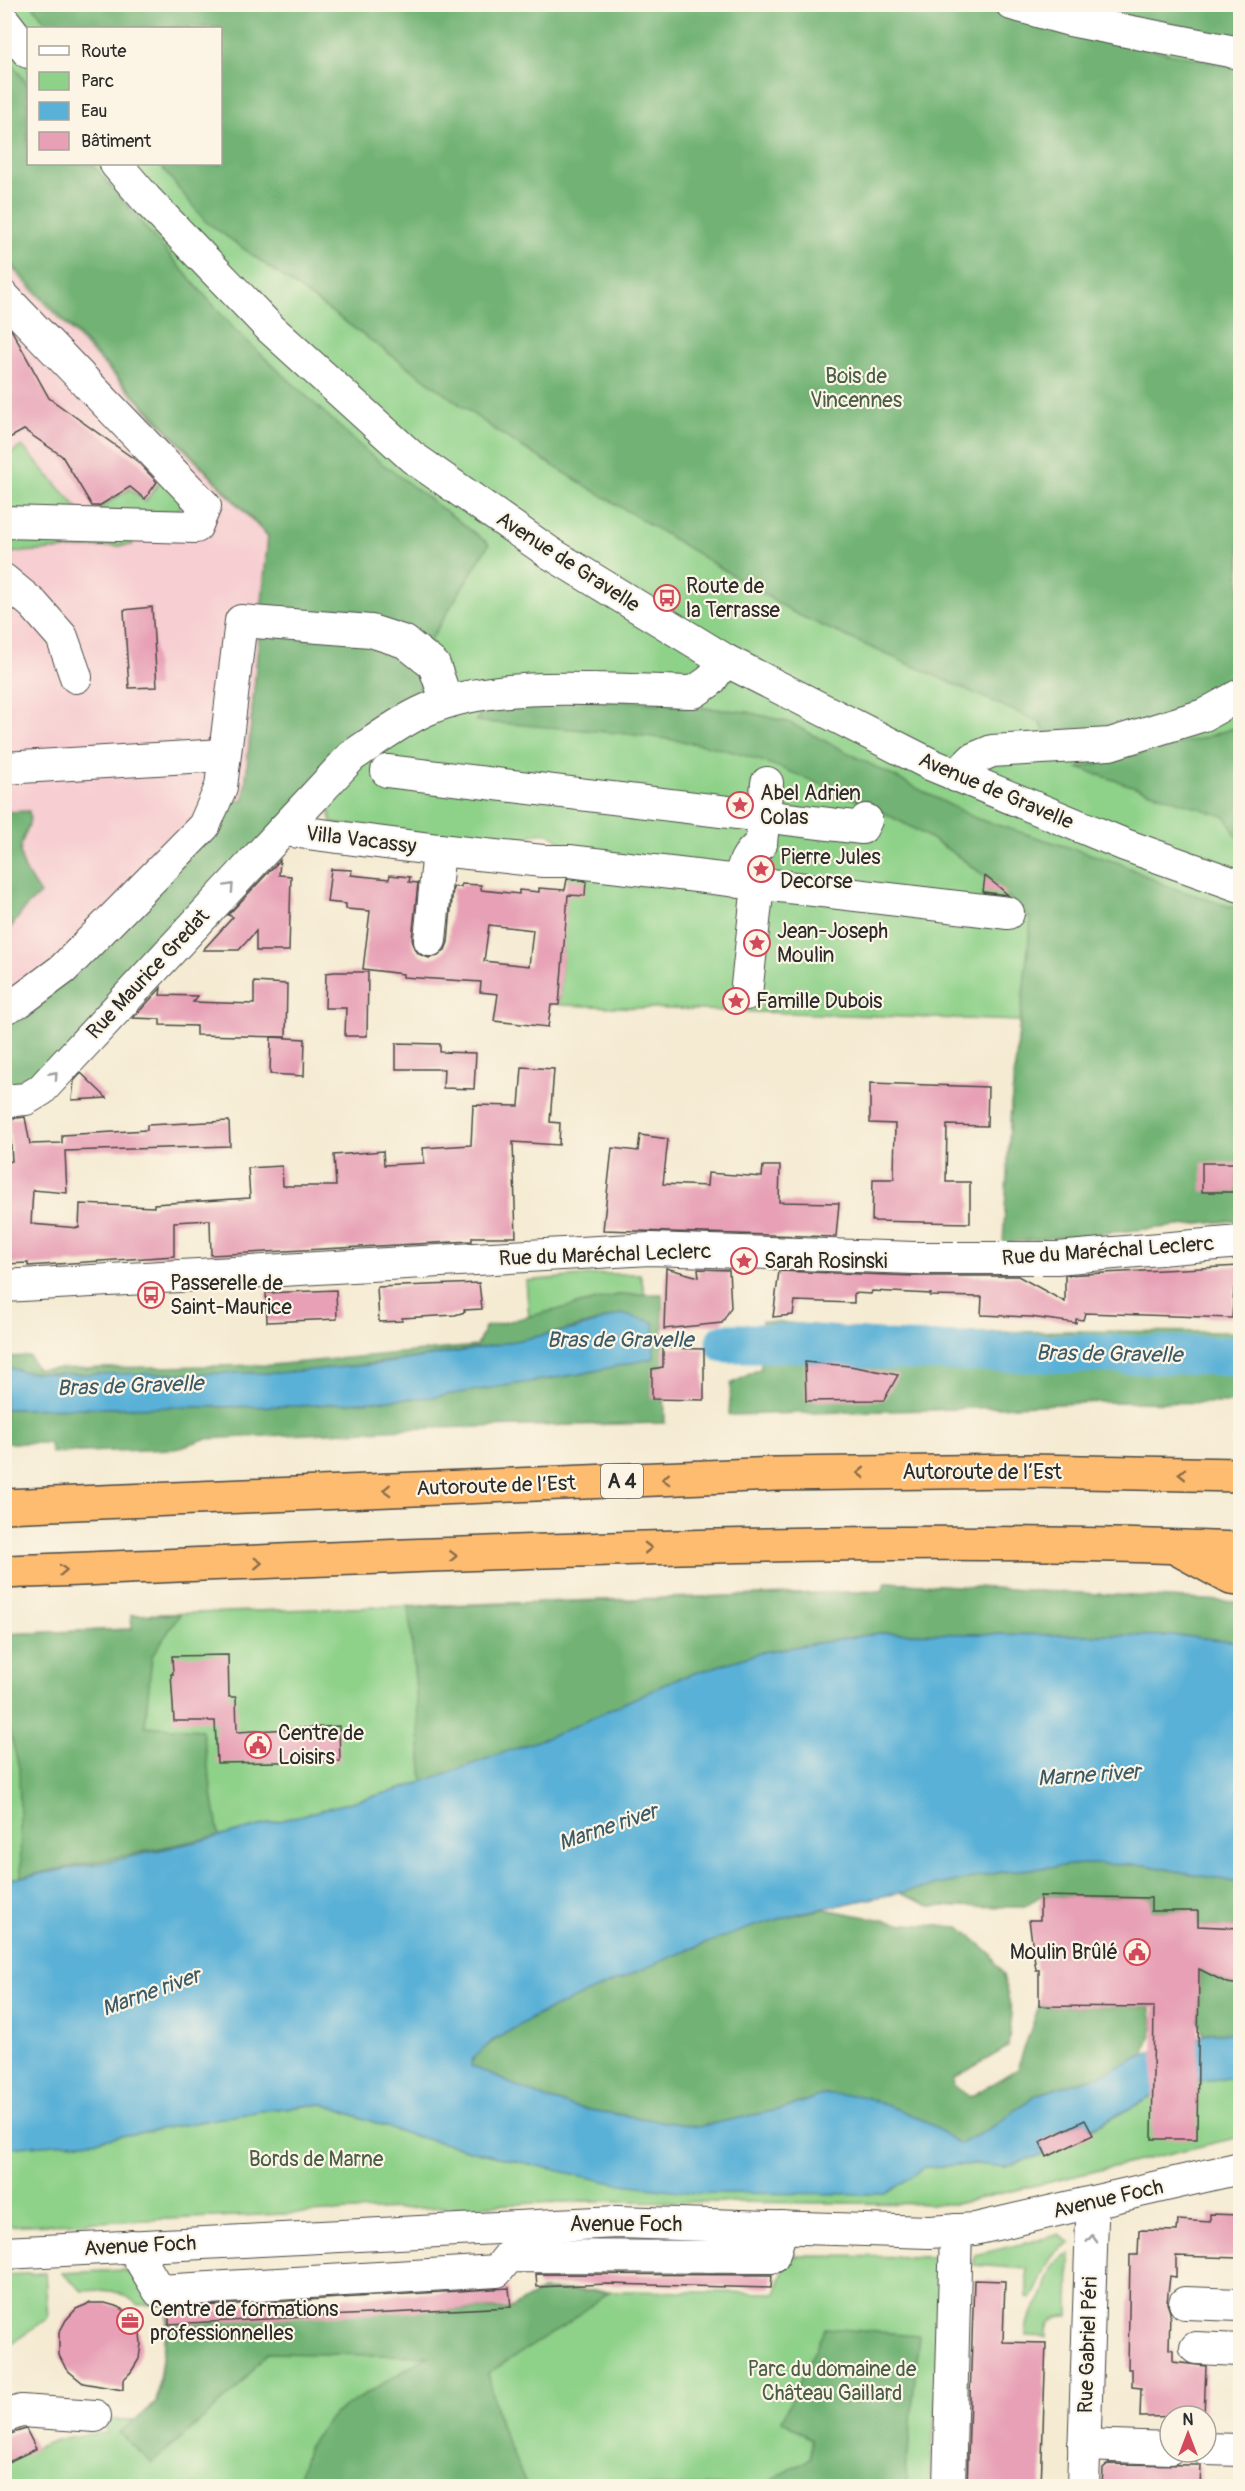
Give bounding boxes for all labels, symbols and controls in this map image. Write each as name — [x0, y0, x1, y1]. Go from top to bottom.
legend — [27, 27, 222, 165]
text: Route — [81, 40, 126, 63]
text: Parc — [81, 70, 114, 93]
text: Eau — [81, 100, 107, 123]
text: Bâtiment — [81, 130, 152, 153]
park label: Bois de Vincennes — [810, 363, 903, 414]
street label: Avenue de Gravelle — [491, 506, 645, 619]
place label: Route de la Terrasse — [686, 573, 781, 624]
bus stop icon: Route de la Terrasse — [652, 583, 682, 613]
street label: Avenue de Gravelle — [914, 746, 1078, 836]
place label: Abel Adrien Colas — [760, 780, 861, 831]
place icon: Abel Adrien Colas — [725, 790, 755, 820]
street label: Villa Vacassy — [304, 820, 418, 860]
place label: Pierre Jules Decorse — [780, 844, 881, 895]
place icon: Pierre Jules Decorse — [746, 854, 776, 884]
one-way arrow — [223, 883, 234, 893]
street label: Rue Maurice Gredat — [81, 903, 216, 1045]
place label: Jean-Joseph Moulin — [777, 918, 888, 969]
place icon: Jean-Joseph Moulin — [742, 928, 772, 958]
place icon: Famille Dubois — [721, 986, 751, 1016]
place label: Famille Dubois — [756, 988, 883, 1015]
one-way arrow — [47, 1072, 58, 1082]
street label: Rue du Maréchal Leclerc — [1001, 1230, 1215, 1272]
street label: Rue du Maréchal Leclerc — [498, 1238, 712, 1272]
place icon: Sarah Rosinski — [729, 1246, 759, 1276]
place label: Sarah Rosinski — [764, 1248, 888, 1275]
place label: Passerelle de Saint-Maurice — [170, 1270, 293, 1321]
bus stop icon: Passerelle de Saint-Maurice — [136, 1280, 166, 1310]
water label: Bras de Gravelle — [547, 1326, 695, 1354]
water label: Bras de Gravelle — [1036, 1339, 1185, 1369]
water label: Bras de Gravelle — [56, 1369, 206, 1403]
street label: Autoroute de l’Est — [902, 1459, 1062, 1486]
road number: A 4 — [601, 1464, 643, 1498]
one-way arrow — [857, 1467, 866, 1479]
one-way arrow — [1178, 1468, 1187, 1480]
street label: Autoroute de l’Est — [416, 1470, 577, 1502]
one-way arrow — [662, 1472, 671, 1485]
one-way arrow — [383, 1484, 392, 1497]
one-way arrow — [643, 1542, 652, 1555]
one-way arrow — [448, 1549, 457, 1562]
one-way arrow — [253, 1556, 262, 1569]
one-way arrow — [58, 1564, 67, 1577]
place label: Centre de Loisirs — [278, 1720, 365, 1771]
public building icon: Centre de Loisirs — [243, 1730, 273, 1760]
water label: Marne river — [1037, 1757, 1145, 1793]
water label: Marne river — [555, 1796, 664, 1857]
public building icon: Moulin Brûlé — [1122, 1937, 1152, 1967]
place label: Moulin Brûlé — [1010, 1939, 1118, 1966]
water label: Marne river — [98, 1960, 207, 2023]
park label: Bords de Marne — [249, 2146, 384, 2173]
street label: Avenue Foch — [1050, 2173, 1166, 2225]
street label: Avenue Foch — [570, 2211, 682, 2238]
street label: Avenue Foch — [83, 2230, 197, 2262]
one-way arrow — [1085, 2235, 1098, 2244]
street label: Rue Gabriel Péri — [1072, 2276, 1104, 2414]
place label: Centre de formations professionnelles — [150, 2296, 339, 2347]
office icon: Centre de formations professionnelles — [115, 2306, 145, 2336]
park label: Parc du domaine de Château Gaillard — [748, 2356, 917, 2407]
north arrow — [1158, 2404, 1218, 2464]
text: N — [1183, 2410, 1194, 2430]

